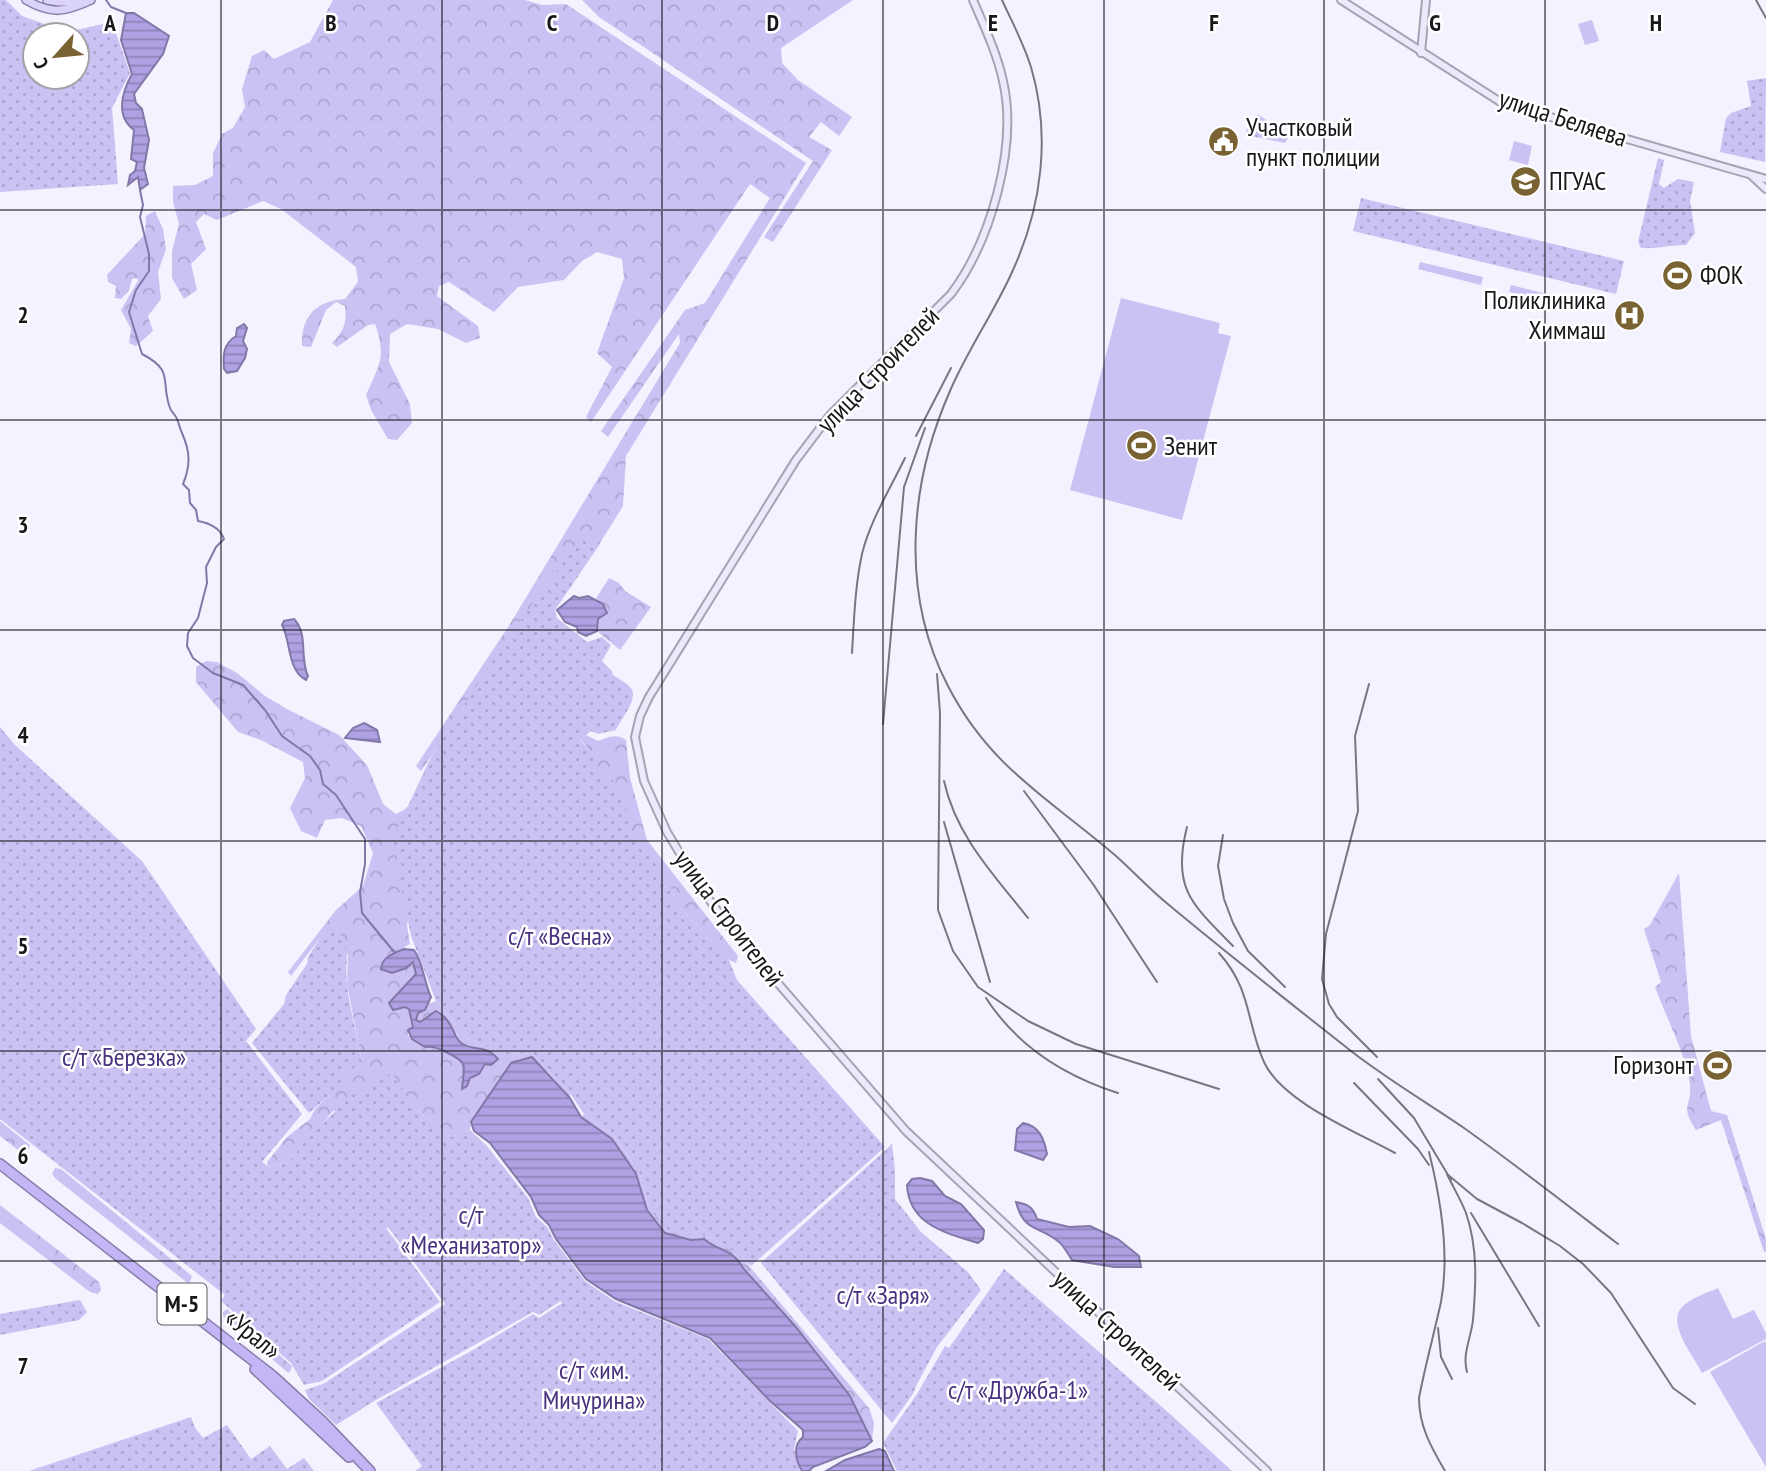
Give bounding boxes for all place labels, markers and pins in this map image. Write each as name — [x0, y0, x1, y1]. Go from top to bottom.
place label: Участковый пункт полиции — [1246, 110, 1380, 173]
public building icon: Участковый пункт полиции — [1206, 125, 1240, 159]
school or university icon: ПГУАС — [1509, 164, 1543, 198]
place label: ПГУАС — [1549, 164, 1606, 197]
sports icon: ФОК — [1660, 258, 1694, 292]
place label: ФОК — [1700, 258, 1744, 291]
place label: Поликлиника Химмаш — [1483, 283, 1606, 346]
hospital icon: Поликлиника Химмаш — [1612, 298, 1646, 332]
sports icon: Зенит — [1124, 429, 1158, 463]
place label: Зенит — [1164, 429, 1218, 462]
place label: Горизонт — [1613, 1048, 1695, 1081]
sports icon: Горизонт — [1700, 1048, 1734, 1082]

